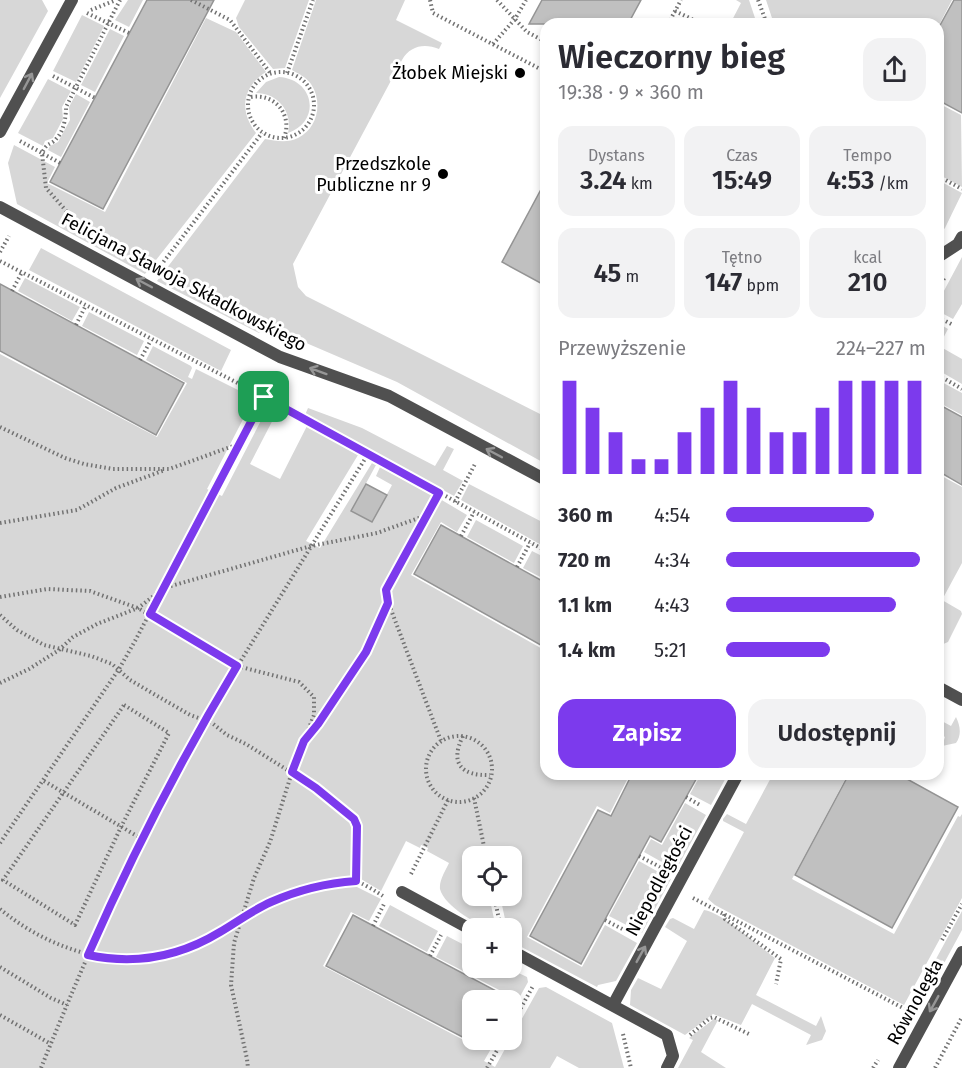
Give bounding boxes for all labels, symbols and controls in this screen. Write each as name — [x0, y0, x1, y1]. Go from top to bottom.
text: Wieczorny bieg — [558, 37, 785, 77]
button: share — [863, 38, 926, 101]
place label: Żłobek Miejski — [392, 62, 508, 84]
marker: Żłobek Miejski — [513, 66, 527, 80]
one-way arrow — [22, 73, 34, 90]
text: 19:38 · 9 × 360 m — [558, 80, 704, 104]
text: Dystans — [588, 146, 645, 165]
text: Czas — [726, 146, 758, 165]
text: Tempo — [843, 146, 892, 165]
place label: Przedszkole Publiczne nr 9 — [316, 153, 431, 196]
text: 3.24 — [580, 165, 627, 196]
text: 15:49 — [712, 165, 772, 196]
text: 4:53 — [827, 165, 874, 196]
marker: Przedszkole Publiczne nr 9 — [436, 167, 450, 181]
text: km — [627, 174, 653, 193]
text: /km — [874, 174, 909, 193]
street label: Felicjana Sławoja Składkowskiego — [58, 208, 310, 356]
text: Tętno — [722, 248, 762, 267]
text: kcal — [853, 248, 882, 267]
text: 45 — [593, 258, 621, 289]
text: m — [621, 267, 639, 286]
text: 147 — [705, 267, 742, 298]
text: 210 — [848, 267, 887, 298]
text: bpm — [742, 276, 779, 295]
one-way arrow — [136, 277, 154, 288]
text: Przewyższenie — [558, 336, 686, 360]
text: 224–227 m — [836, 336, 926, 360]
one-way arrow — [309, 364, 328, 375]
pin — [238, 371, 289, 422]
icon: arrive — [247, 380, 280, 413]
one-way arrow — [486, 446, 504, 458]
text: 360 m — [558, 503, 613, 527]
text: 4:54 — [654, 503, 690, 527]
text: 720 m — [558, 548, 611, 572]
text: 4:34 — [654, 548, 690, 572]
text: 1.1 km — [558, 593, 612, 617]
text: 4:43 — [654, 593, 690, 617]
text: 1.4 km — [558, 638, 616, 662]
text: 5:21 — [654, 638, 687, 662]
button: Zapisz — [558, 699, 736, 768]
button: Udostępnij — [748, 699, 926, 768]
street label: Niepodległości — [621, 822, 697, 940]
map controls — [462, 846, 522, 1050]
button: locate — [462, 846, 522, 906]
button: + — [462, 918, 522, 978]
one-way arrow — [635, 946, 647, 963]
street label: Równoległa — [882, 955, 948, 1049]
button: − — [462, 990, 522, 1050]
one-way arrow — [928, 995, 940, 1012]

